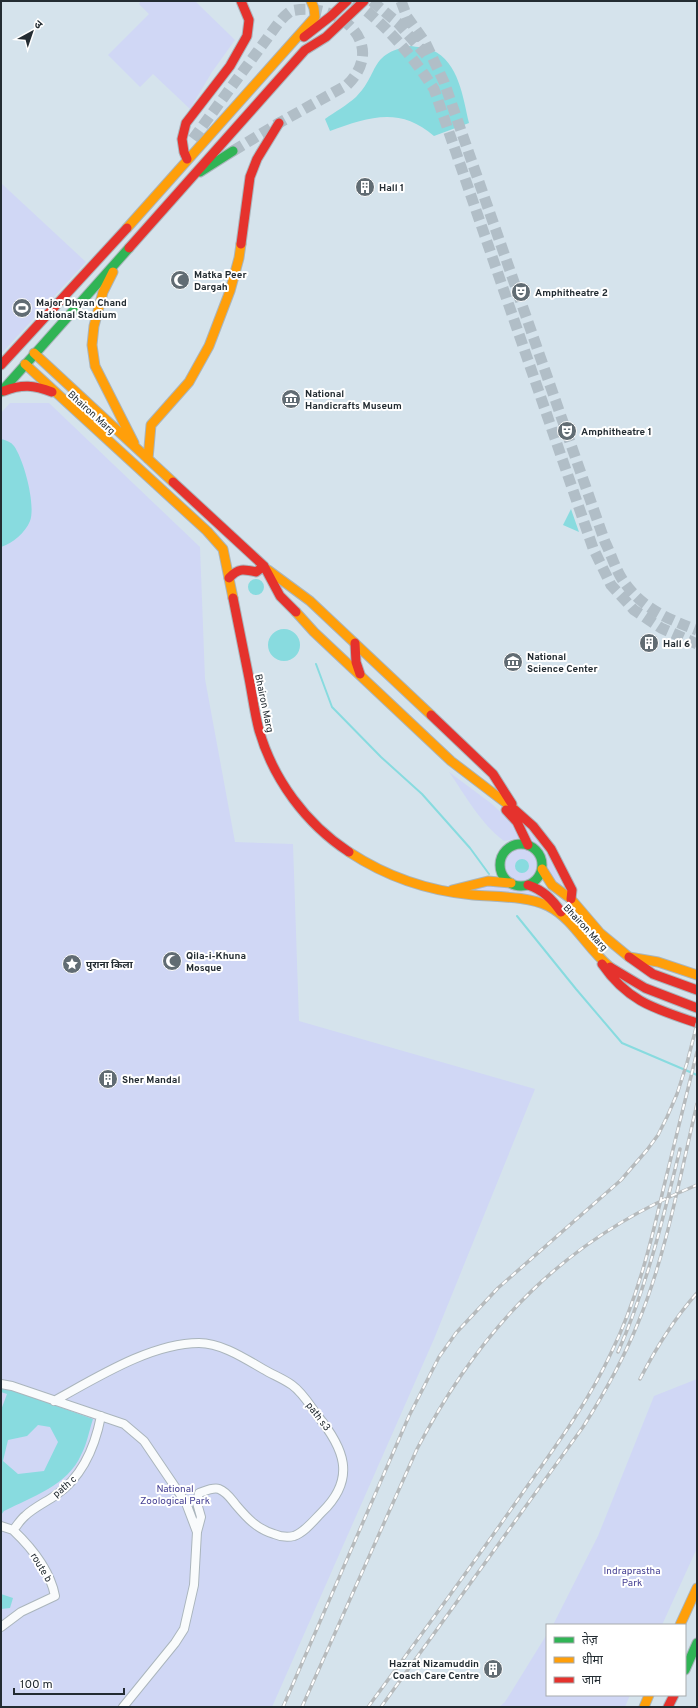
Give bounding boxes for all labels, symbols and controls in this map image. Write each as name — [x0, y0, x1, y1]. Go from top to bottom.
north arrow — [12, 12, 52, 52]
text: उ — [31, 18, 45, 33]
building icon: Hall 1 — [354, 176, 376, 198]
place label: Hall 1 — [379, 182, 404, 195]
mosque icon: Matka Peer Dargah — [169, 269, 191, 291]
place label: Matka Peer Dargah — [194, 269, 247, 294]
theatre icon: Amphitheatre 2 — [510, 281, 532, 303]
place label: Amphitheatre 2 — [535, 287, 608, 300]
sports icon: Major Dhyan Chand National Stadium — [11, 297, 33, 319]
place label: Major Dhyan Chand National Stadium — [36, 297, 127, 322]
street label: Bhairon Marg — [65, 388, 117, 438]
museum icon: National Handicrafts Museum — [280, 388, 302, 410]
place label: National Handicrafts Museum — [305, 388, 402, 413]
theatre icon: Amphitheatre 1 — [556, 420, 578, 442]
place label: Amphitheatre 1 — [581, 426, 652, 439]
building icon: Hall 6 — [638, 632, 660, 654]
place label: Hall 6 — [663, 638, 690, 651]
museum icon: National Science Center — [502, 651, 524, 673]
place label: National Science Center — [527, 651, 598, 676]
street label: Bhairon Marg — [251, 673, 276, 734]
street label: Bhairon Marg — [560, 902, 610, 954]
mosque icon: Qila-i-Khuna Mosque — [161, 950, 183, 972]
place label: Qila-i-Khuna Mosque — [186, 950, 246, 975]
place icon: पुराना किला — [61, 953, 83, 975]
place label: पुराना किला — [86, 959, 134, 972]
building icon: Sher Mandal — [97, 1068, 119, 1090]
place label: Sher Mandal — [122, 1074, 180, 1087]
street label: path s3 — [303, 1400, 333, 1434]
street label: path c — [50, 1473, 80, 1501]
park label: National Zoological Park — [140, 1483, 210, 1508]
street label: route b — [27, 1551, 55, 1585]
park label: Indraprastha Park — [604, 1565, 660, 1590]
legend — [546, 1624, 686, 1696]
text: तेज़ — [582, 1632, 599, 1649]
text: धीमा — [582, 1652, 604, 1669]
place label: Hazrat Nizamuddin Coach Care Centre — [389, 1658, 479, 1683]
building icon: Hazrat Nizamuddin Coach Care Centre — [482, 1658, 504, 1680]
scale bar — [14, 1670, 124, 1696]
text: जाम — [582, 1673, 602, 1689]
text: 100 m — [20, 1677, 53, 1693]

